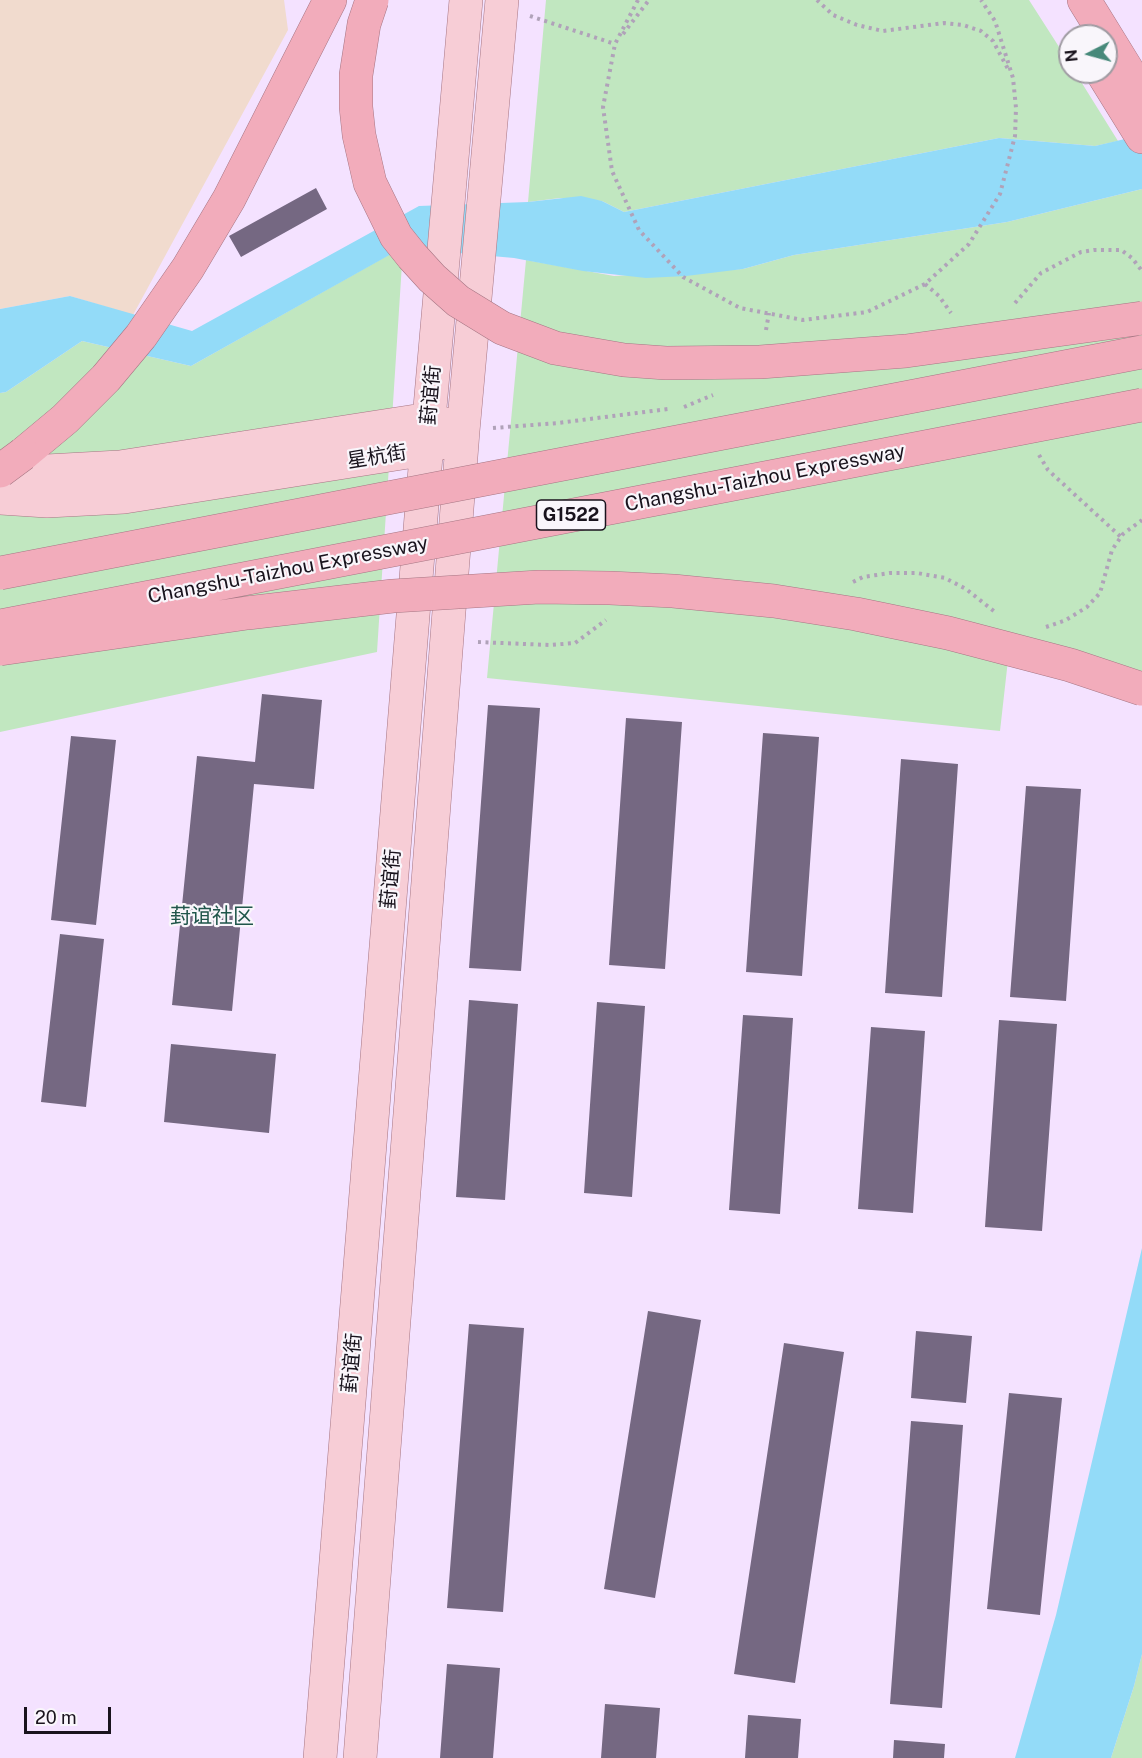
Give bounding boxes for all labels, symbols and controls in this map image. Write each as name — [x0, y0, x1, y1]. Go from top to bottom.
north arrow — [1058, 24, 1118, 84]
text: N — [1061, 49, 1082, 63]
street label: 葑谊街 — [416, 364, 446, 426]
street label: Changshu-Taizhou Expressway — [623, 439, 907, 517]
street label: 星杭街 — [345, 440, 409, 474]
road number: G1522 — [536, 500, 606, 530]
street label: Changshu-Taizhou Expressway — [146, 531, 430, 609]
street label: 葑谊街 — [376, 848, 406, 910]
district label: 葑谊社区 — [170, 904, 254, 930]
street label: 葑谊街 — [337, 1332, 367, 1394]
scale bar — [27, 1695, 114, 1733]
text: 20 m — [35, 1707, 77, 1728]

